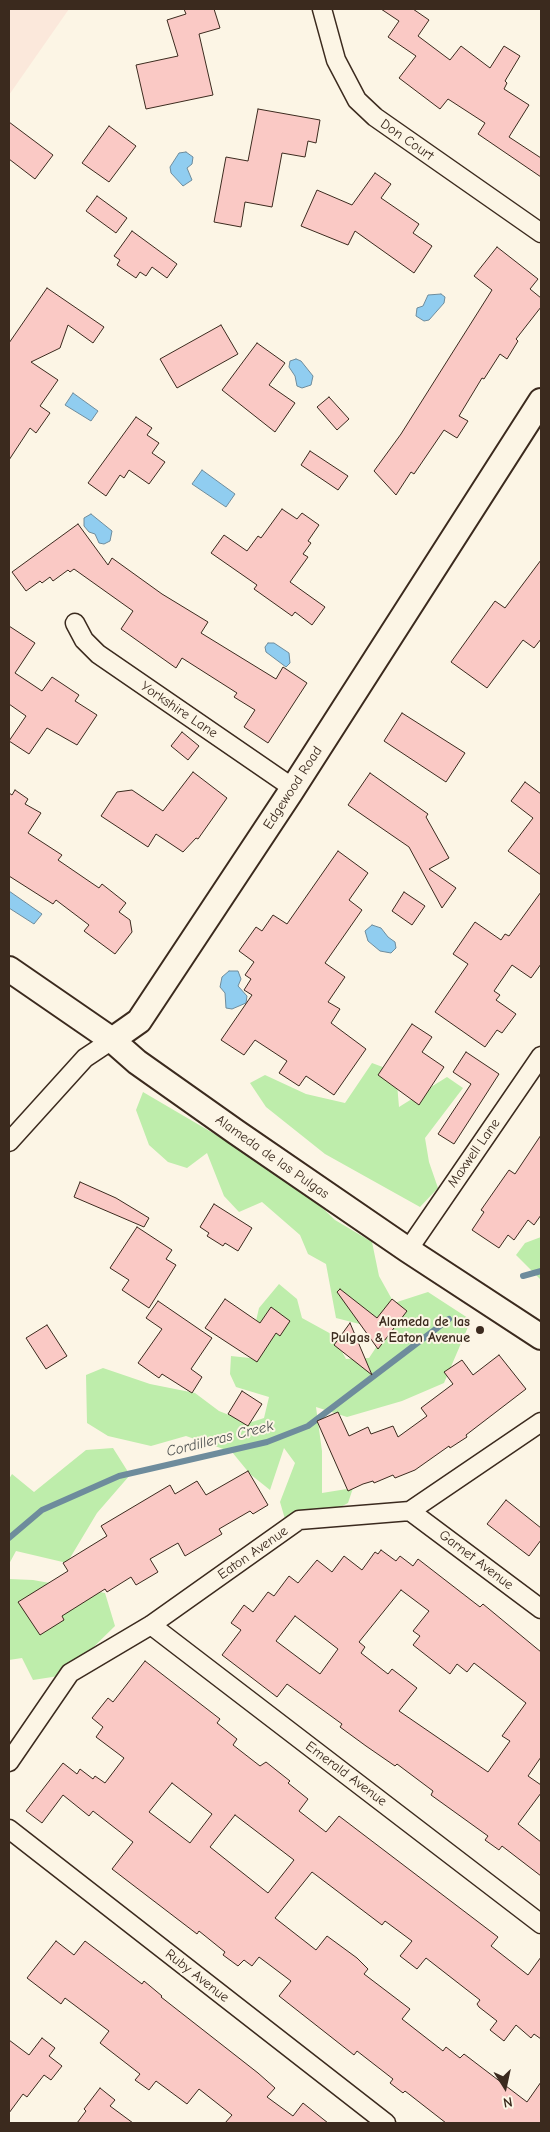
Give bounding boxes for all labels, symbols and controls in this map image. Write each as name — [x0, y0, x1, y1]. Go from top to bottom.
street label: Don Court — [377, 116, 437, 164]
street label: Yorkshire Lane — [137, 678, 221, 742]
street label: Edgewood Road — [260, 743, 326, 833]
street label: Alameda de las Pulgas — [212, 1111, 332, 1203]
street label: Maxwell Lane — [444, 1115, 504, 1191]
place label: Alameda de las Pulgas & Eaton Avenue — [331, 1314, 470, 1346]
marker: Alameda de las Pulgas & Eaton Avenue — [474, 1324, 486, 1336]
water label: Cordilleras Creek — [165, 1417, 275, 1461]
street label: Eaton Avenue — [215, 1523, 291, 1583]
street label: Garnet Avenue — [435, 1527, 517, 1593]
street label: Emerald Avenue — [302, 1738, 390, 1810]
street label: Ruby Avenue — [162, 1946, 232, 2006]
north arrow — [480, 2062, 530, 2112]
text: N — [502, 2093, 514, 2111]

